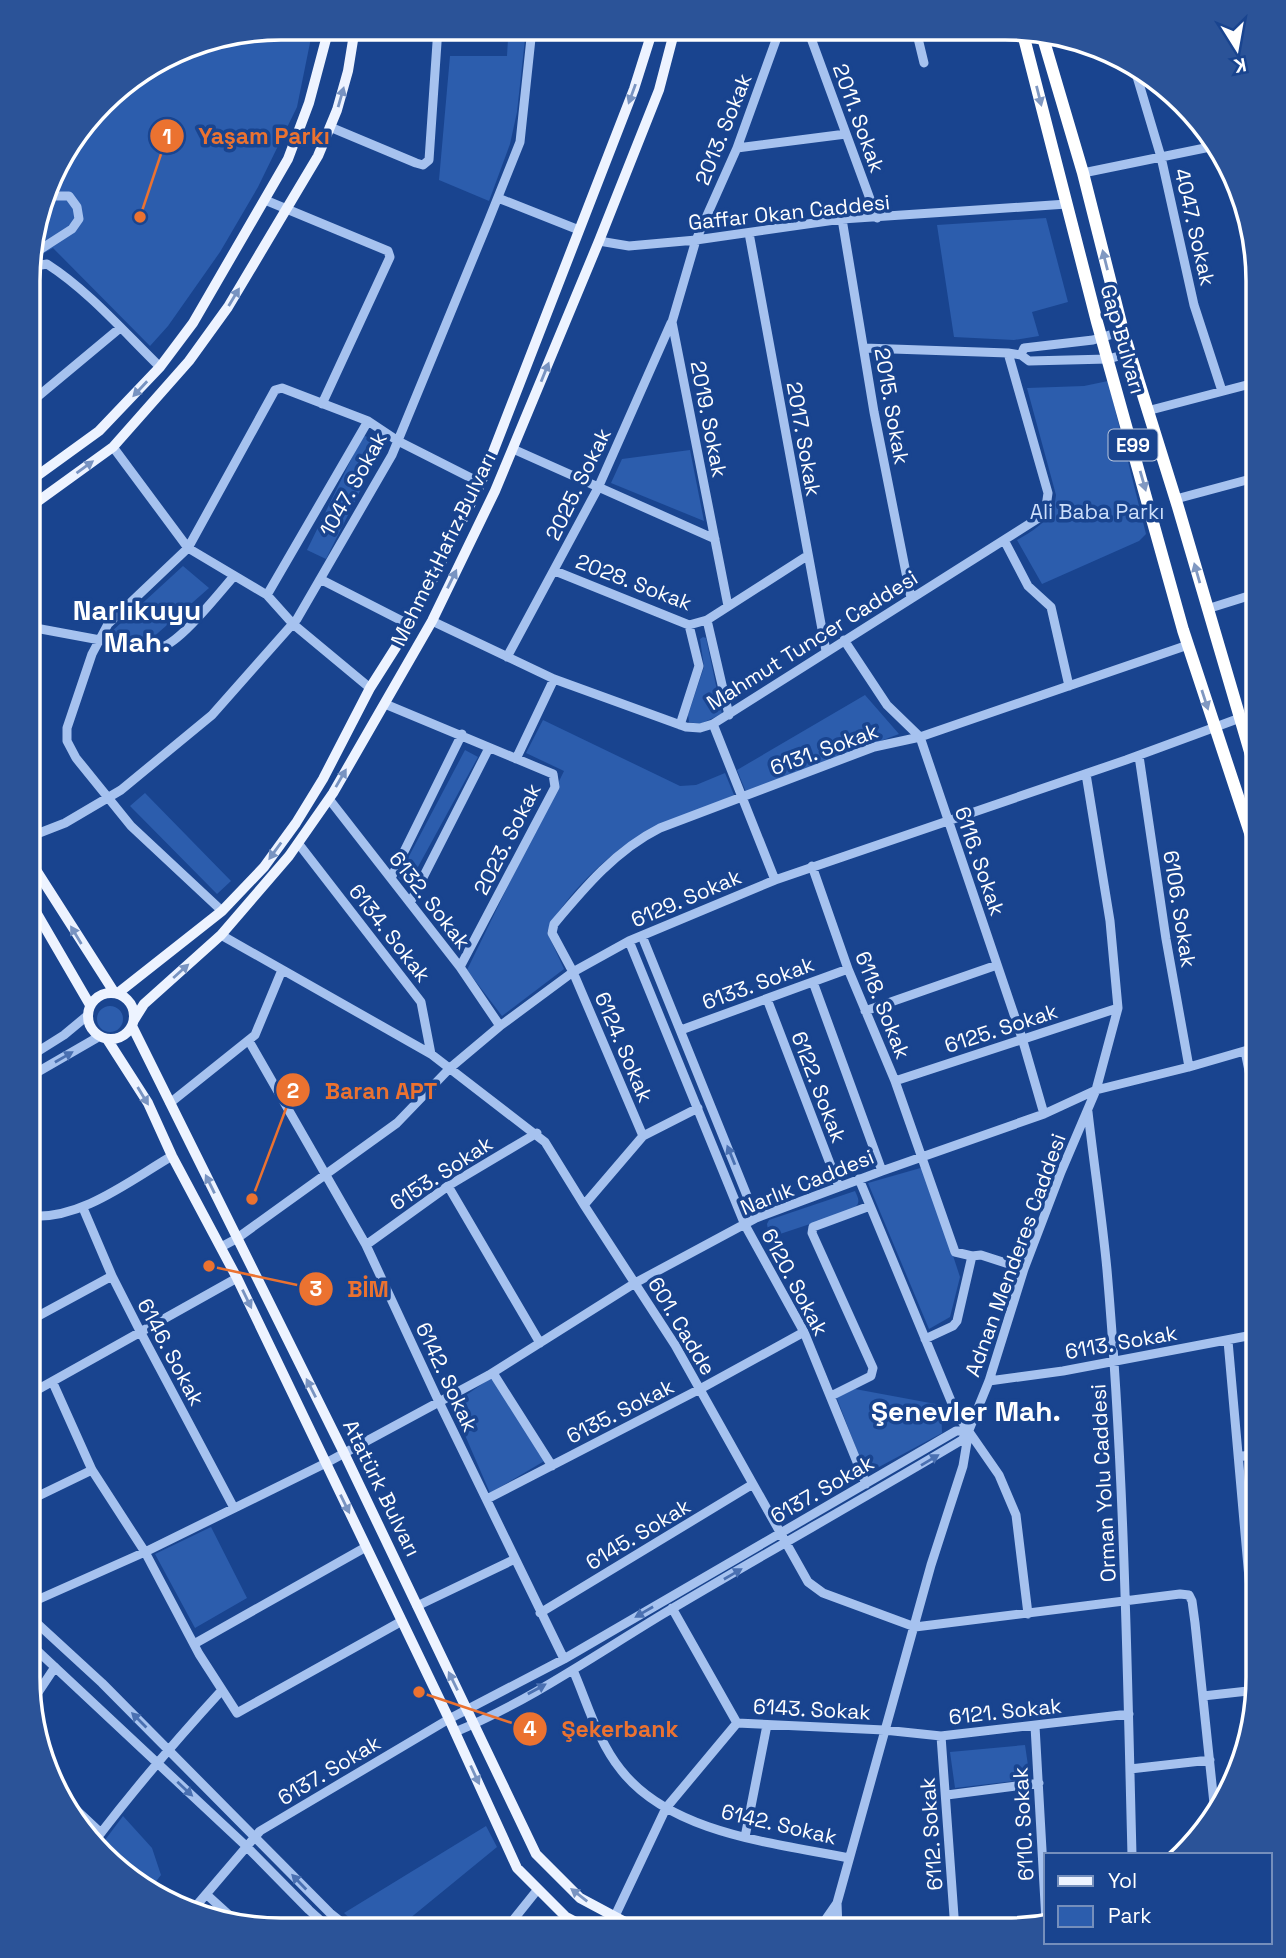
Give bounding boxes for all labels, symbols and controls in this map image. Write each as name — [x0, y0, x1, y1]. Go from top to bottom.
north arrow — [1202, 14, 1272, 84]
text: K — [1232, 52, 1248, 79]
street label: 2011. Sokak — [827, 60, 891, 176]
street label: 2013. Sokak — [688, 69, 758, 189]
one-way arrow — [626, 84, 637, 105]
one-way arrow — [1034, 85, 1045, 107]
one-way arrow — [336, 86, 347, 108]
callout: Yaşam Parkı — [149, 114, 344, 158]
text: Yaşam Parkı — [198, 121, 330, 151]
text: 1 — [162, 123, 172, 150]
street label: 4047. Sokak — [1168, 166, 1222, 288]
street label: Gaffar Okan Caddesi — [687, 188, 891, 236]
one-way arrow — [1099, 249, 1110, 271]
street label: Gap Bulvarı — [1094, 281, 1152, 397]
one-way arrow — [228, 287, 240, 306]
street label: 2015. Sokak — [868, 346, 916, 466]
street label: 2019. Sokak — [685, 359, 733, 479]
one-way arrow — [539, 361, 550, 382]
one-way arrow — [132, 380, 148, 398]
street label: 2017. Sokak — [781, 380, 827, 498]
street label: 2025. Sokak — [539, 423, 617, 545]
street label: 1047. Sokak — [313, 427, 393, 541]
road number: E99 — [1108, 430, 1158, 460]
street label: Mehmet Hafız Bulvarı — [384, 448, 502, 650]
one-way arrow — [76, 460, 94, 474]
one-way arrow — [1138, 471, 1149, 493]
park label: Ali Baba Parkı — [1030, 498, 1164, 525]
street label: 2028. Sokak — [572, 548, 696, 616]
one-way arrow — [1191, 562, 1201, 583]
street label: Mahmut Tuncer Caddesi — [701, 564, 923, 716]
one-way arrow — [447, 569, 458, 590]
district label: Narlıkuyu Mah. — [73, 592, 201, 660]
one-way arrow — [1201, 690, 1211, 711]
street label: 6131. Sokak — [766, 717, 882, 781]
one-way arrow — [335, 769, 348, 788]
street label: 2023. Sokak — [467, 779, 547, 899]
street label: 6116. Sokak — [949, 803, 1011, 919]
one-way arrow — [268, 842, 282, 861]
street label: 6132. Sokak — [383, 845, 477, 955]
street label: 6106. Sokak — [1157, 849, 1203, 969]
street label: 6129. Sokak — [627, 863, 745, 933]
street label: 6134. Sokak — [343, 878, 437, 988]
one-way arrow — [70, 926, 83, 945]
street label: 6118. Sokak — [849, 947, 917, 1063]
street label: 6133. Sokak — [698, 950, 818, 1016]
one-way arrow — [172, 963, 190, 979]
street label: 6124. Sokak — [589, 988, 659, 1106]
street label: 6125. Sokak — [941, 997, 1061, 1059]
street label: 6122. Sokak — [785, 1027, 853, 1147]
one-way arrow — [55, 1051, 74, 1063]
callout: Baran APT — [275, 1068, 451, 1112]
text: Baran APT — [325, 1076, 437, 1106]
text: 2 — [287, 1077, 299, 1104]
one-way arrow — [137, 1086, 150, 1105]
street label: 6153. Sokak — [385, 1130, 497, 1216]
street label: Adnan Menderes Caddesi — [958, 1130, 1072, 1380]
street label: Narlık Caddesi — [736, 1143, 878, 1221]
one-way arrow — [725, 1144, 736, 1165]
one-way arrow — [204, 1174, 215, 1194]
street label: 6120. Sokak — [755, 1224, 835, 1340]
callout: BİM — [298, 1267, 403, 1311]
street label: 601. Cadde — [642, 1272, 722, 1380]
text: BİM — [347, 1274, 389, 1304]
text: 3 — [310, 1275, 322, 1302]
one-way arrow — [241, 1288, 252, 1309]
street label: 6146. Sokak — [131, 1294, 211, 1410]
street label: 6142. Sokak — [410, 1318, 484, 1436]
street label: 6113. Sokak — [1063, 1319, 1179, 1365]
street label: 6135. Sokak — [562, 1372, 678, 1450]
one-way arrow — [306, 1378, 317, 1398]
street label: Orman Yolu Caddesi — [1084, 1383, 1122, 1583]
district label: Şenevler Mah. — [871, 1393, 1061, 1429]
street label: Atatürk Bulvarı — [337, 1415, 427, 1561]
street label: 6137. Sokak — [765, 1449, 879, 1529]
one-way arrow — [920, 1453, 939, 1466]
street label: 6145. Sokak — [581, 1492, 695, 1576]
one-way arrow — [340, 1493, 351, 1514]
one-way arrow — [723, 1568, 743, 1580]
one-way arrow — [635, 1606, 654, 1618]
one-way arrow — [447, 1671, 459, 1691]
one-way arrow — [527, 1683, 547, 1695]
street label: 6143. Sokak — [753, 1692, 871, 1726]
street label: 6121. Sokak — [947, 1692, 1063, 1730]
callout: Şekerbank — [512, 1707, 692, 1751]
one-way arrow — [131, 1713, 148, 1729]
text: Şekerbank — [562, 1714, 679, 1744]
text: 4 — [523, 1715, 537, 1742]
street label: 6137. Sokak — [273, 1729, 385, 1811]
one-way arrow — [469, 1765, 481, 1785]
street label: 6110. Sokak — [1007, 1766, 1039, 1882]
street label: 6112. Sokak — [914, 1777, 948, 1891]
one-way arrow — [176, 1781, 193, 1797]
street label: 6142. Sokak — [719, 1798, 839, 1850]
legend — [1044, 1853, 1272, 1944]
text: Yol — [1108, 1867, 1137, 1894]
one-way arrow — [291, 1873, 308, 1890]
one-way arrow — [571, 1888, 589, 1903]
text: Park — [1108, 1902, 1152, 1929]

